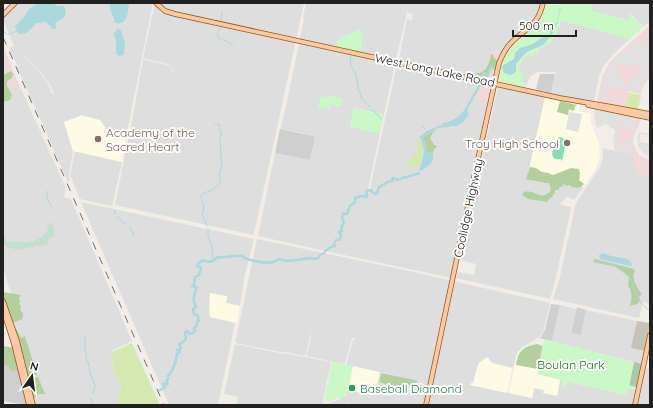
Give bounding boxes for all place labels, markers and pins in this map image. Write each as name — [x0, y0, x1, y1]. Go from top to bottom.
place label: Academy of the Sacred Heart — [106, 125, 195, 154]
marker: Academy of the Sacred Heart — [93, 134, 103, 144]
place label: Troy High School — [465, 136, 559, 151]
marker: Troy High School — [562, 138, 572, 148]
place label: Baseball Diamond — [360, 381, 462, 396]
marker: Baseball Diamond — [347, 383, 357, 393]

